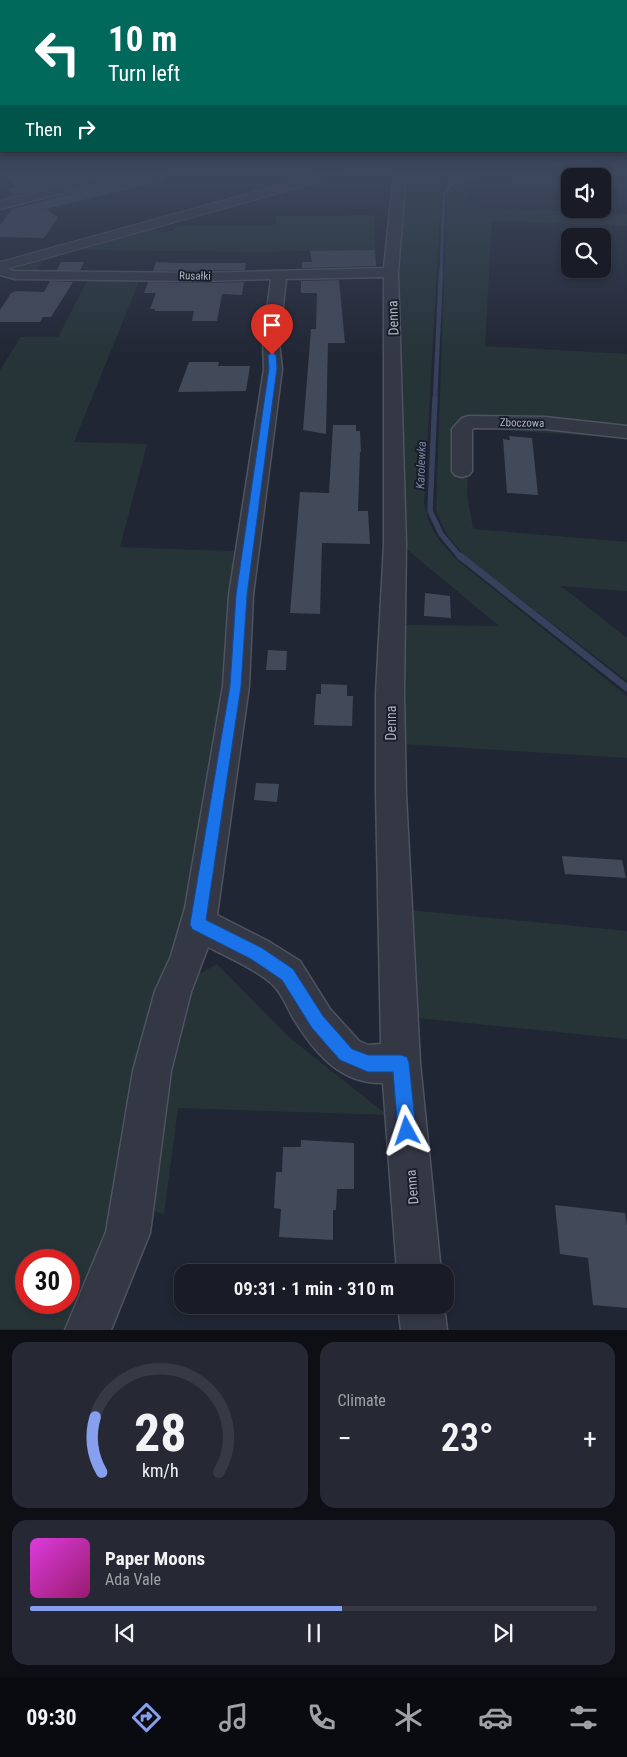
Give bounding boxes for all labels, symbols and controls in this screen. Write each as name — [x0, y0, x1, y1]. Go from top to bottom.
text: 10 m — [108, 19, 177, 60]
icon: left — [25, 20, 90, 85]
text: Turn left — [108, 61, 180, 86]
icon: right — [72, 115, 100, 143]
text: Then — [25, 118, 62, 141]
map controls — [561, 168, 611, 278]
button: sound — [561, 168, 611, 218]
button: search — [561, 228, 611, 278]
street label: Rusałki — [179, 269, 211, 283]
street label: Denna — [384, 300, 402, 336]
pin — [251, 304, 293, 355]
icon: arrive — [258, 311, 286, 339]
street label: Zboczowa — [500, 416, 544, 430]
water label: Karolewka — [413, 441, 429, 489]
street label: Denna — [383, 706, 399, 740]
position arrow — [380, 1104, 432, 1156]
street label: Denna — [403, 1169, 421, 1205]
speed limit sign: 30 — [15, 1249, 80, 1314]
text: 09:31 · 1 min · 310 m — [234, 1277, 394, 1300]
text: Climate — [338, 1391, 386, 1410]
text: 28 — [133, 1403, 186, 1464]
text: 23° — [441, 1416, 494, 1460]
text: − — [338, 1422, 352, 1455]
text: + — [583, 1422, 597, 1455]
text: km/h — [141, 1460, 178, 1481]
text: Paper Moons — [105, 1547, 205, 1570]
text: Ada Vale — [105, 1570, 161, 1589]
icon: previous — [111, 1619, 139, 1647]
icon: pause — [300, 1619, 328, 1647]
icon: next — [489, 1619, 517, 1647]
icon: directions — [129, 1700, 164, 1735]
icon: music — [216, 1700, 251, 1735]
icon: phone — [304, 1700, 339, 1735]
icon: climate — [391, 1700, 426, 1735]
icon: car — [478, 1700, 513, 1735]
icon: filters — [566, 1700, 601, 1735]
text: 09:30 — [26, 1705, 77, 1730]

